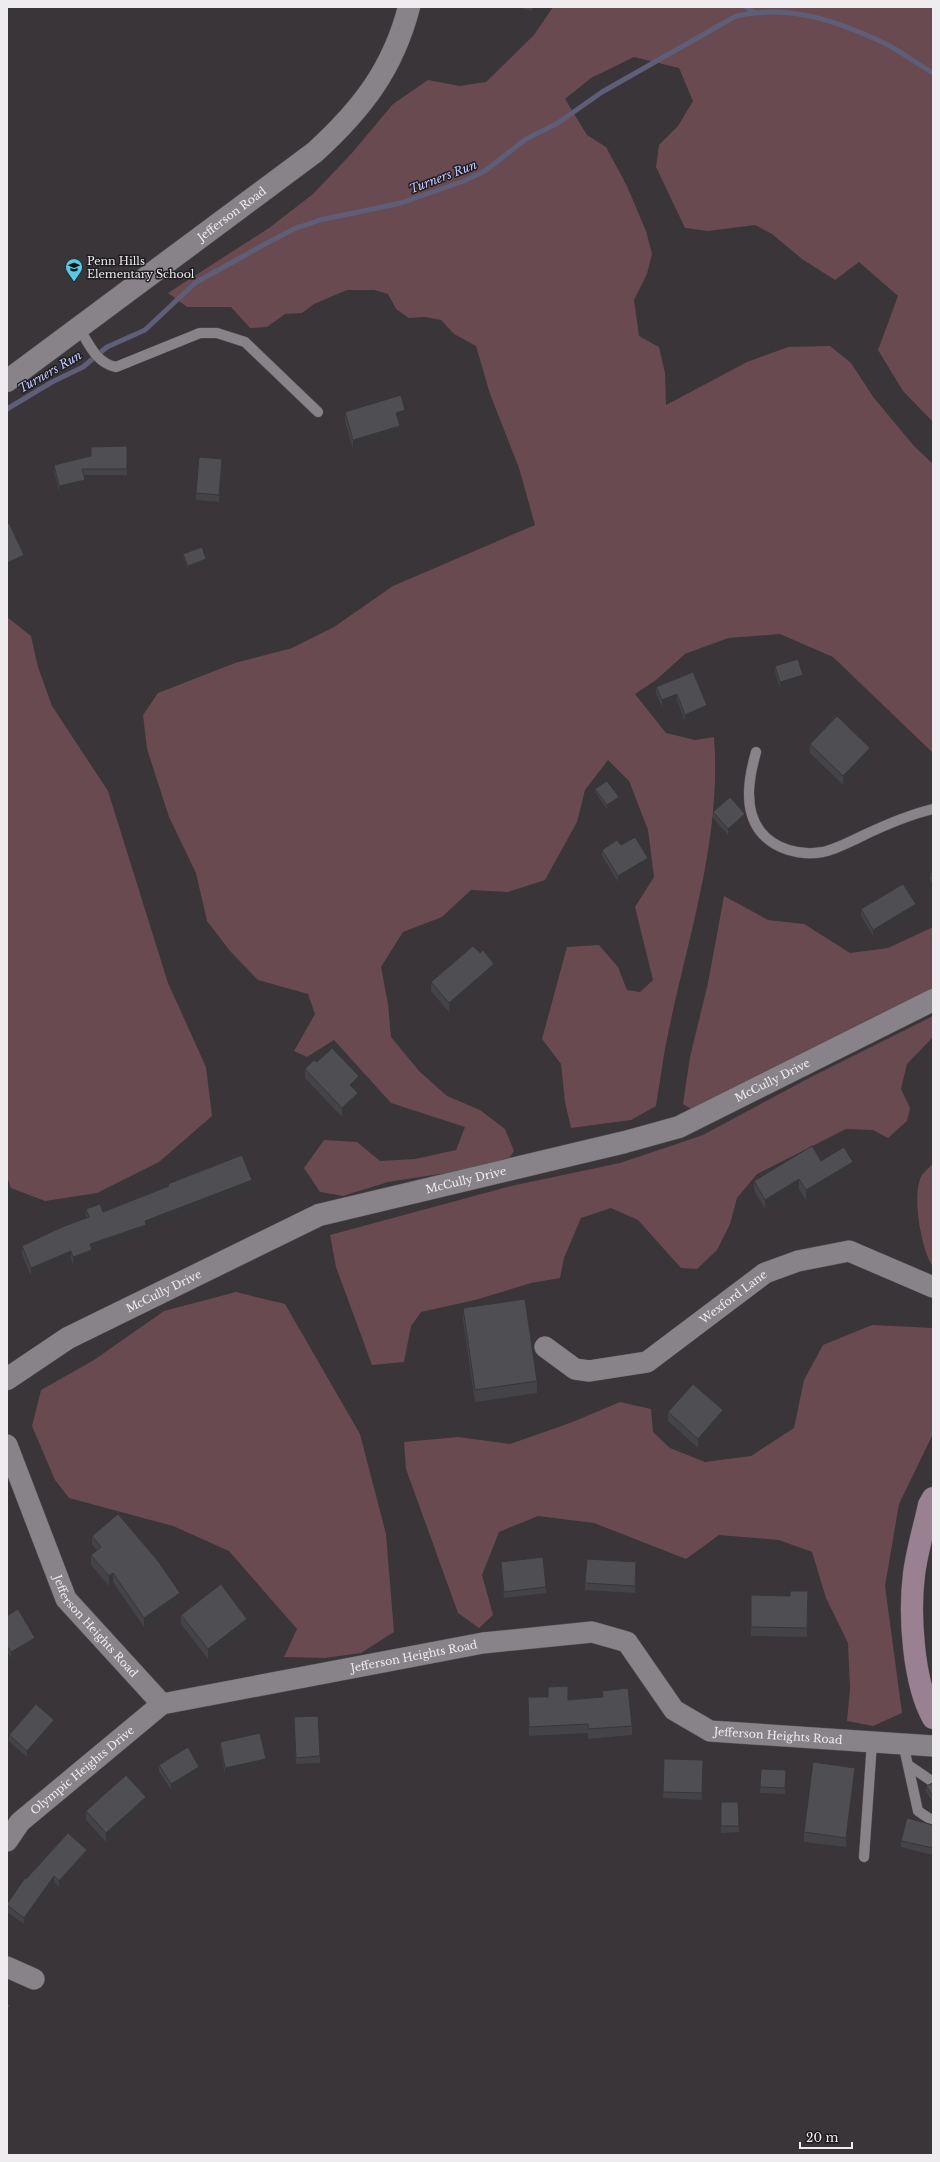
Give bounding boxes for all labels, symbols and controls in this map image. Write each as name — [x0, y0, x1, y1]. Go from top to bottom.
water label: Turners Run — [407, 157, 479, 196]
street label: Jefferson Road — [193, 183, 269, 245]
place label: Penn Hills Elementary School — [87, 254, 195, 281]
school or university icon: Penn Hills Elementary School — [64, 257, 84, 282]
water label: Turners Run — [15, 347, 85, 396]
street label: McCully Drive — [732, 1056, 812, 1105]
street label: McCully Drive — [424, 1164, 507, 1196]
street label: McCully Drive — [124, 1267, 204, 1316]
street label: Wexford Lane — [696, 1267, 770, 1327]
street label: Jefferson Heights Road — [50, 1571, 141, 1680]
street label: Jefferson Heights Road — [347, 1637, 479, 1675]
street label: Olympic Heights Drive — [27, 1723, 137, 1817]
street label: Jefferson Heights Road — [712, 1724, 843, 1747]
scale bar — [800, 2124, 852, 2150]
text: 20 m — [806, 2130, 838, 2145]

